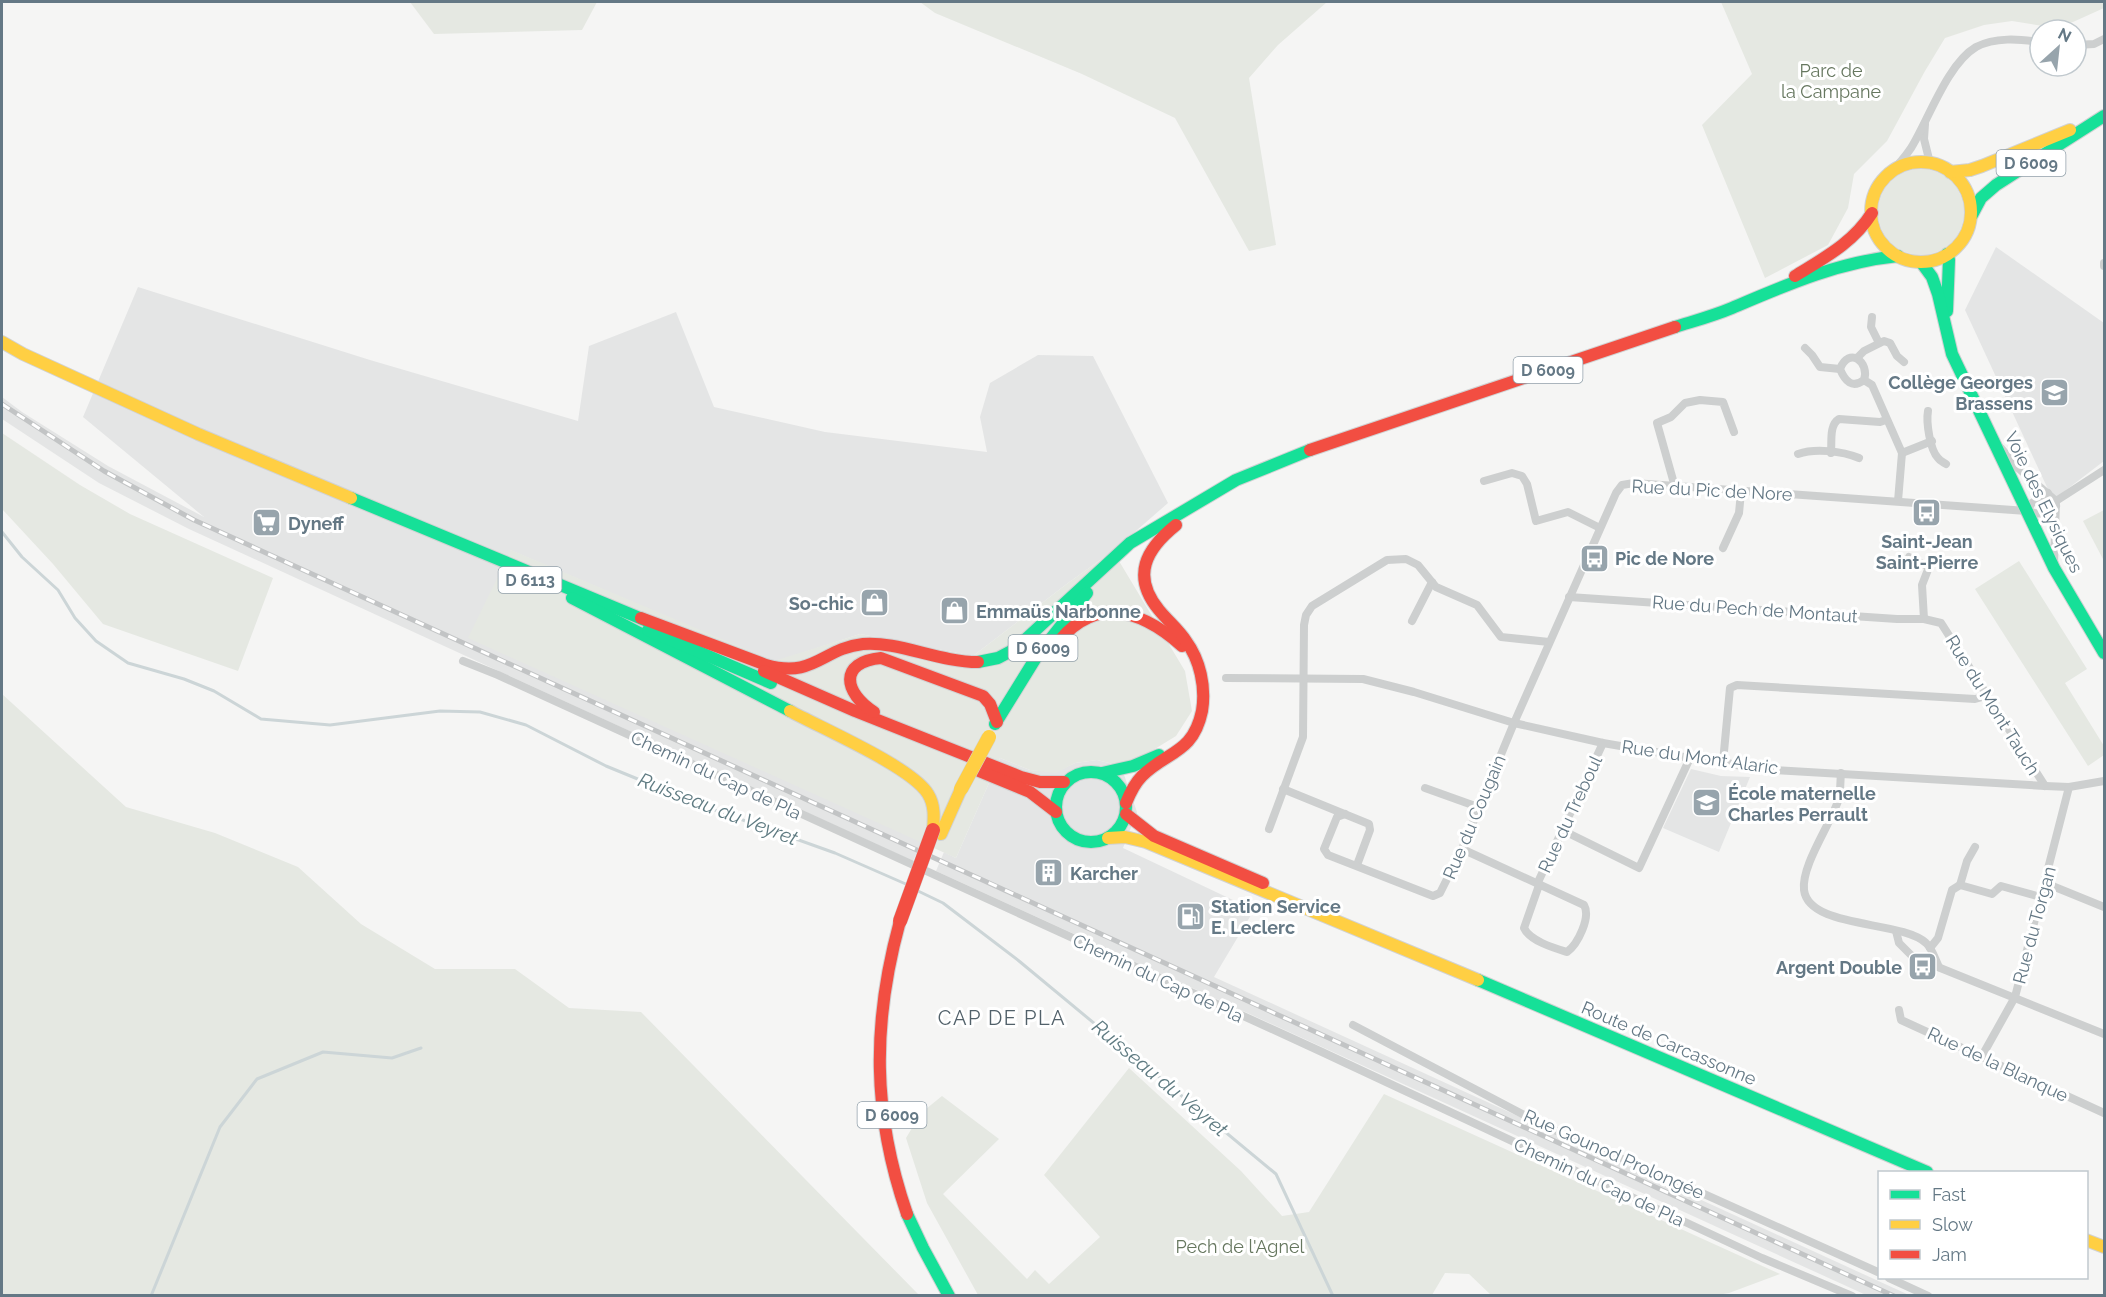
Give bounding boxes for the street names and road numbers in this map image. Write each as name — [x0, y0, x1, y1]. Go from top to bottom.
road number: D 6009 — [1996, 150, 2066, 176]
road number: D 6009 — [1514, 357, 1582, 383]
street label: Voie des Elysiques — [2001, 428, 2087, 576]
street label: Rue du Pic de Nore — [1631, 475, 1793, 505]
road number: D 6113 — [498, 567, 562, 593]
street label: Rue du Pech de Montaut — [1651, 591, 1859, 627]
street label: Rue du Mont Tauch — [1941, 631, 2045, 779]
road number: D 6009 — [1008, 635, 1078, 661]
street label: Chemin du Cap de Pla — [627, 726, 805, 824]
street label: Rue du Mont Alaric — [1620, 736, 1780, 778]
street label: Rue du Cougain — [1438, 752, 1510, 882]
street label: Rue du Treboul — [1534, 752, 1606, 876]
street label: Rue du Torgan — [2008, 864, 2060, 986]
street label: Chemin du Cap de Pla — [1069, 929, 1247, 1027]
street label: Route de Carcassonne — [1578, 997, 1760, 1090]
street label: Rue de la Blanque — [1924, 1022, 2072, 1106]
road number: D 6009 — [858, 1102, 926, 1128]
street label: Rue Gounod Prolongée — [1521, 1105, 1708, 1203]
street label: Chemin du Cap de Pla — [1510, 1133, 1688, 1231]

